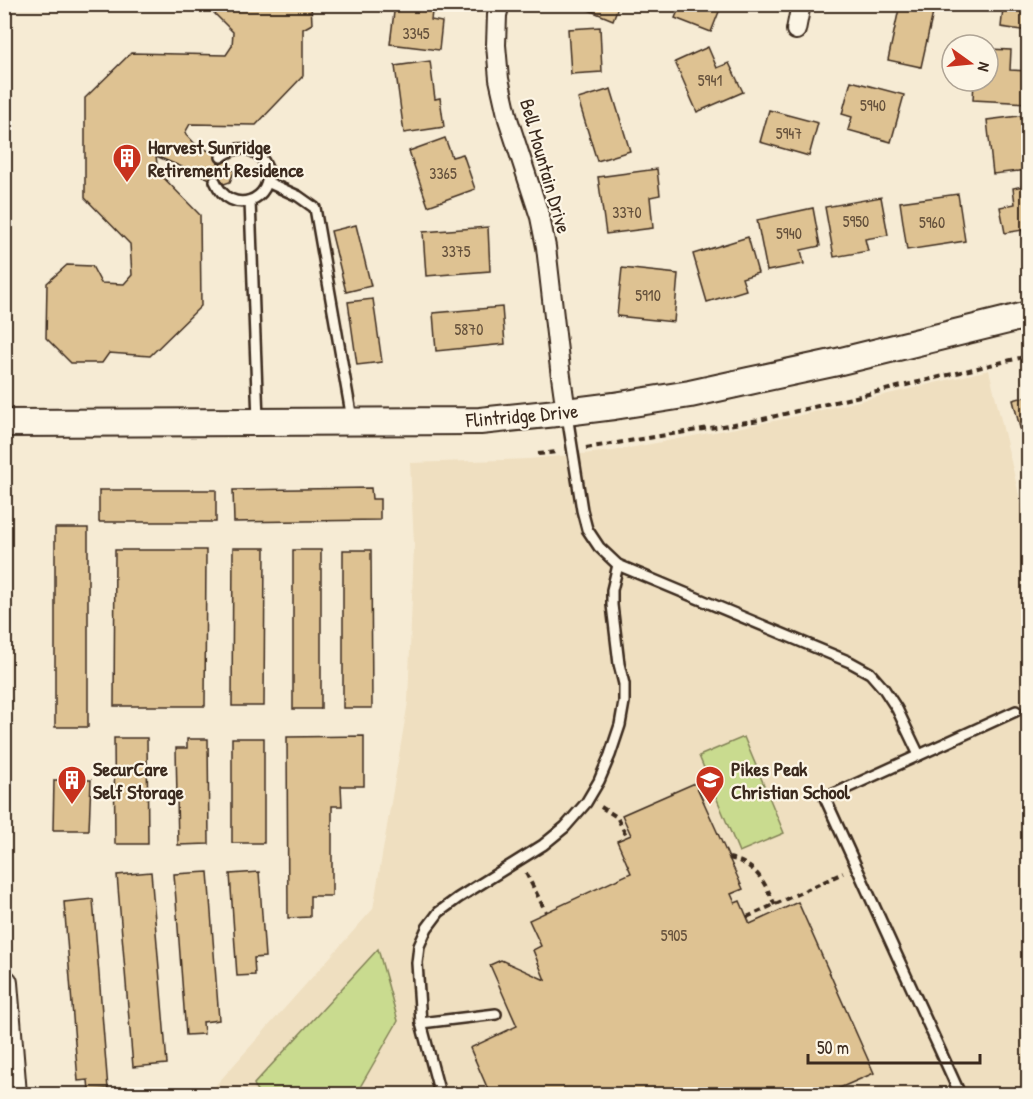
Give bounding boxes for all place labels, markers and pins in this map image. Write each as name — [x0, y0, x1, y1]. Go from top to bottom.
place label: Harvest Sunridge Retirement Residence — [148, 133, 304, 183]
building icon: Harvest Sunridge Retirement Residence — [111, 142, 143, 184]
place label: SecurCare Self Storage — [93, 755, 184, 806]
place label: Pikes Peak Christian School — [731, 755, 851, 805]
building icon: SecurCare Self Storage — [56, 764, 88, 806]
school or university icon: Pikes Peak Christian School — [694, 764, 726, 806]

